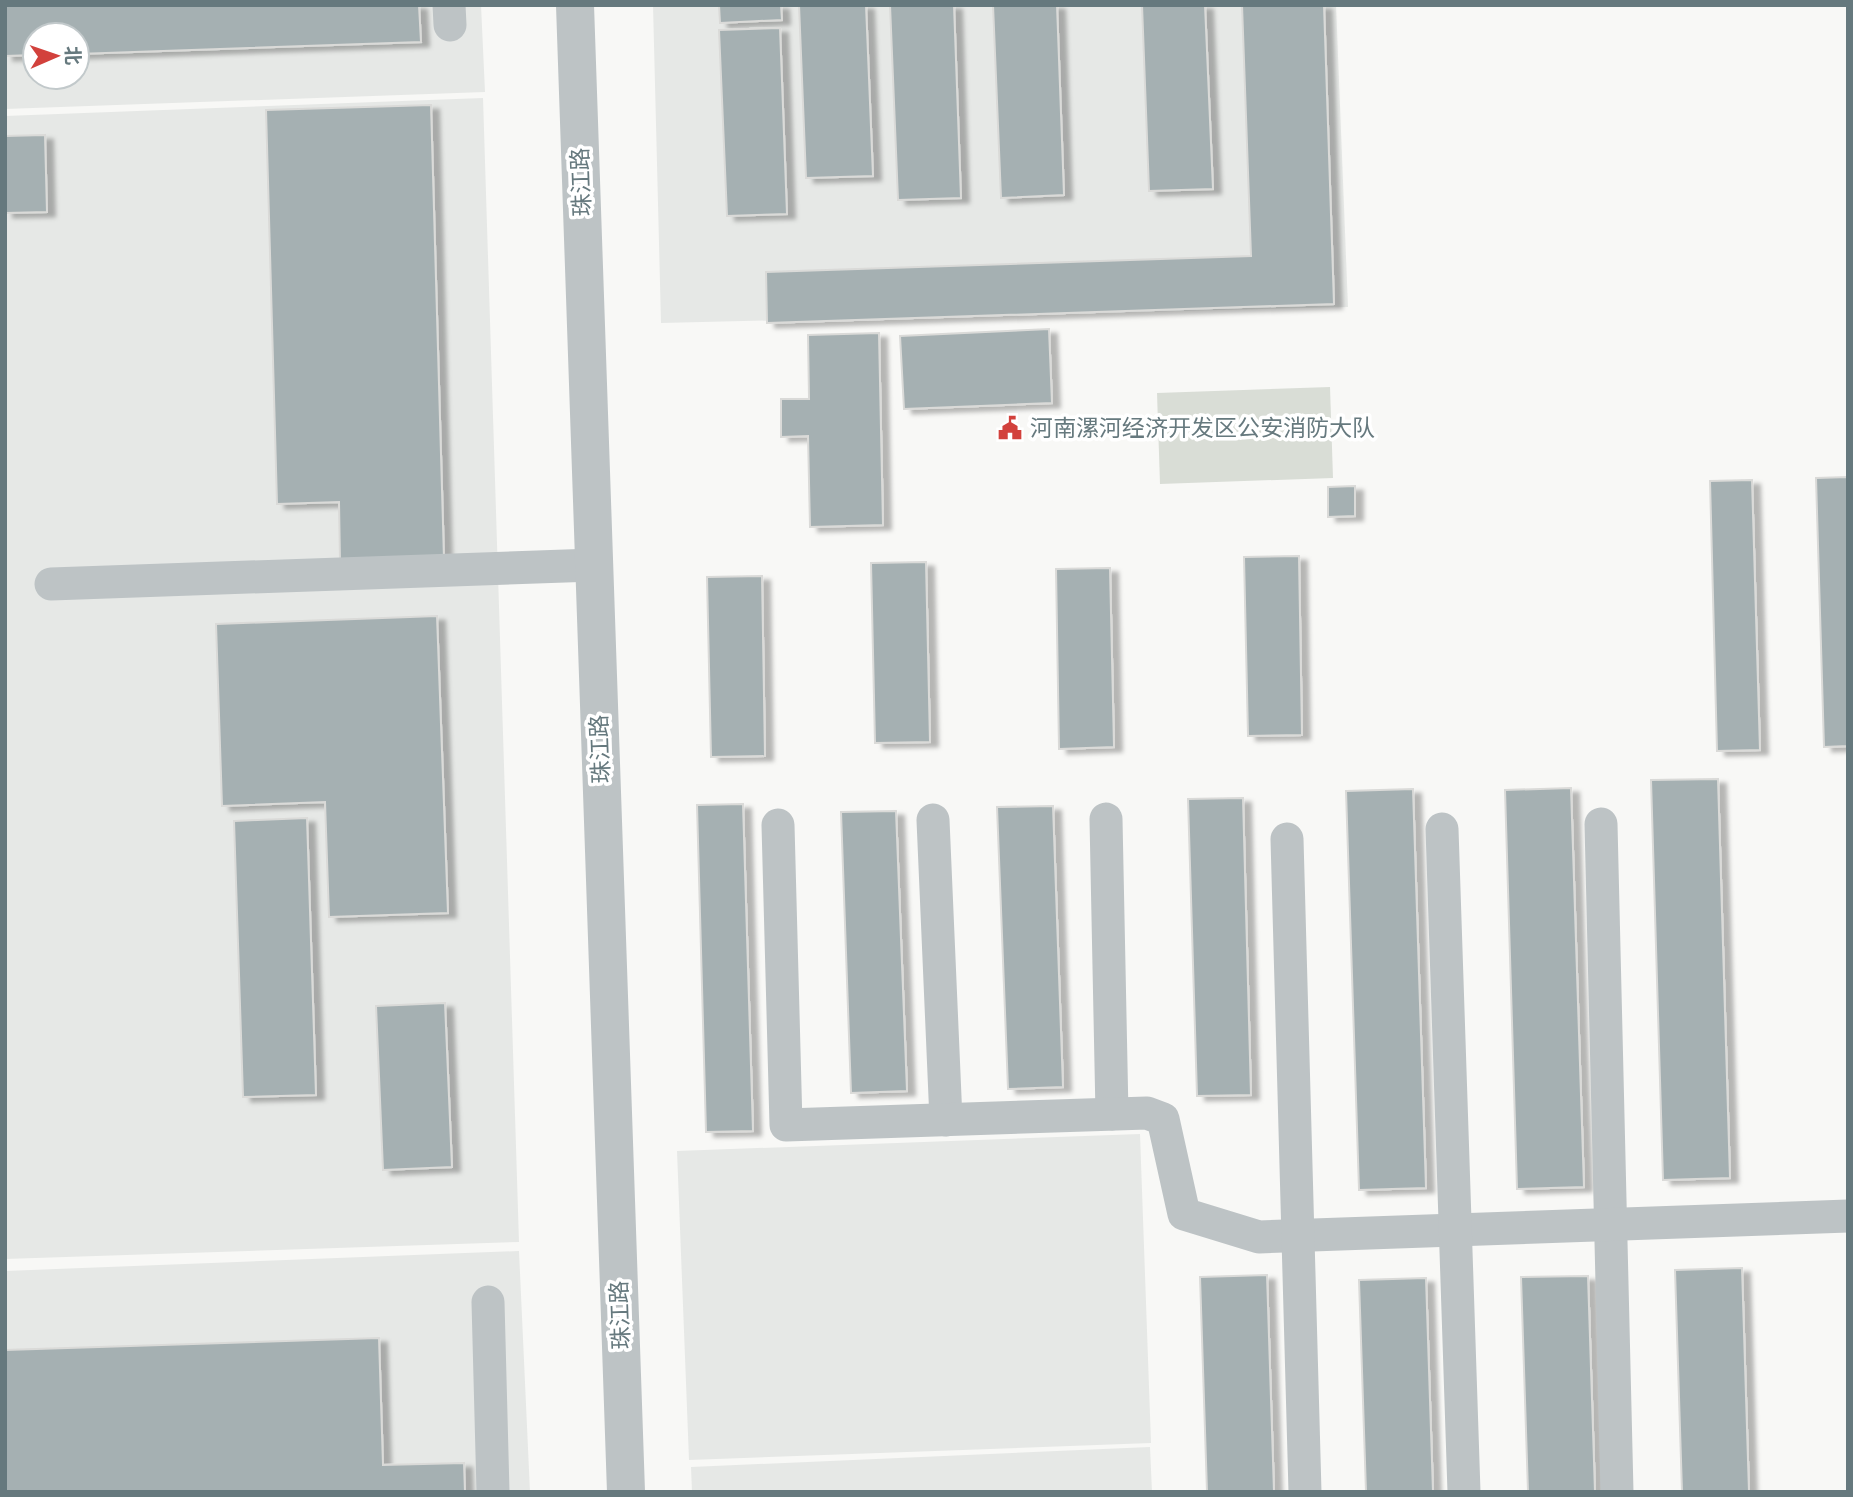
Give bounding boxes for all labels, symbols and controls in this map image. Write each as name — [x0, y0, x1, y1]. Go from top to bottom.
north arrow — [21, 21, 91, 91]
text: 北 — [62, 46, 83, 65]
street label: 珠江路 — [567, 147, 595, 217]
public building icon: 河南漯河经济开发区公安消防大队 — [996, 414, 1024, 442]
place label: 河南漯河经济开发区公安消防大队 — [1030, 415, 1375, 441]
street label: 珠江路 — [586, 714, 614, 784]
street label: 珠江路 — [606, 1280, 634, 1350]

